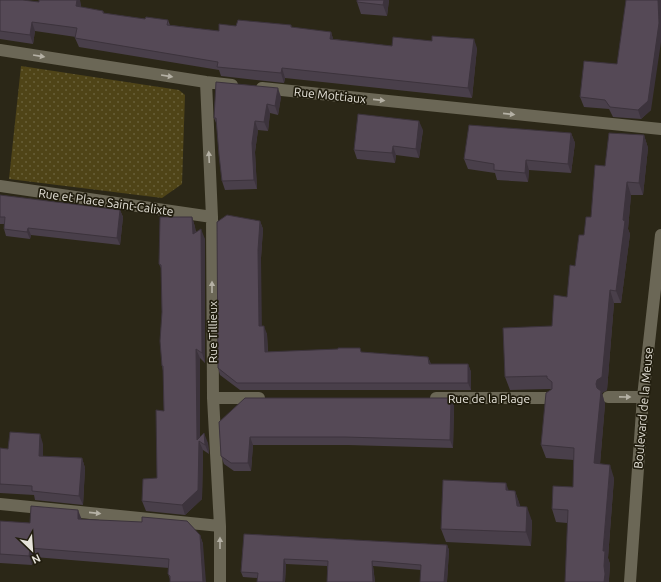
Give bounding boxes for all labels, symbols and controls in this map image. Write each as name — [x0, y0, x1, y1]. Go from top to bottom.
one-way arrow — [32, 53, 45, 59]
one-way arrow — [161, 73, 173, 79]
street label: Rue Mottiaux — [293, 85, 367, 105]
one-way arrow — [373, 97, 386, 103]
one-way arrow — [503, 110, 515, 117]
one-way arrow — [206, 150, 212, 163]
street label: Rue et Place Saint-Calixte — [38, 186, 174, 218]
one-way arrow — [209, 280, 215, 293]
street label: Rue Tillieux — [206, 301, 219, 363]
street label: Boulevard de la Meuse — [631, 347, 655, 469]
street label: Rue de la Plage — [448, 392, 530, 405]
one-way arrow — [619, 394, 632, 400]
one-way arrow — [88, 510, 101, 517]
north arrow — [12, 530, 52, 570]
one-way arrow — [217, 536, 223, 549]
text: N — [30, 552, 42, 566]

